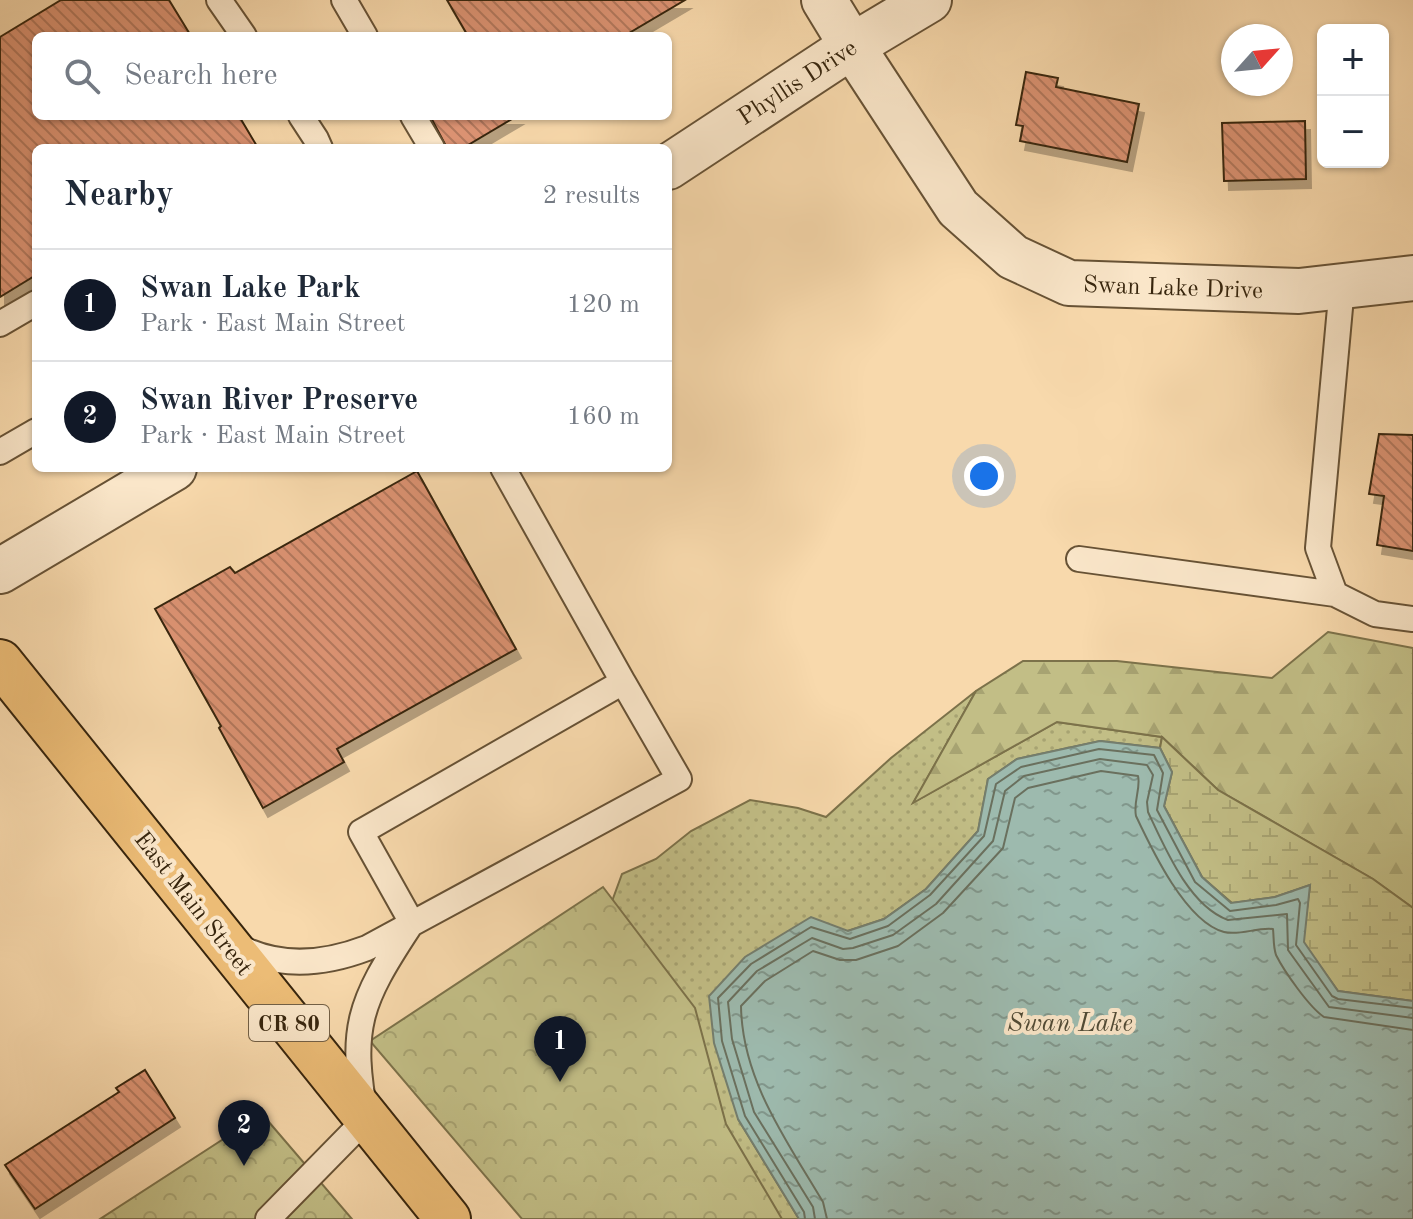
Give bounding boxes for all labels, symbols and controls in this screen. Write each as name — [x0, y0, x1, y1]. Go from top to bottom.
north arrow — [1221, 24, 1293, 96]
map controls — [1317, 24, 1389, 168]
button: + — [1317, 24, 1389, 96]
search box — [32, 32, 672, 120]
street label: Phyllis Drive — [734, 36, 862, 131]
icon: search — [60, 54, 104, 98]
text: Search here — [124, 61, 278, 91]
button: − — [1317, 96, 1389, 168]
text: Nearby — [64, 179, 174, 213]
text: 2 results — [542, 183, 640, 209]
text: Swan Lake Park — [140, 274, 360, 304]
street label: Swan Lake Drive — [1083, 274, 1263, 304]
text: 1 — [82, 292, 98, 318]
text: 120 m — [567, 292, 640, 318]
text: Park · East Main Street — [140, 311, 406, 337]
text: Swan River Preserve — [140, 386, 418, 416]
text: 2 — [82, 404, 98, 430]
text: 160 m — [567, 404, 640, 430]
text: Park · East Main Street — [140, 423, 406, 449]
your location — [964, 456, 1004, 496]
street label: East Main Street — [129, 828, 256, 981]
road number: CR 80 — [249, 1005, 329, 1041]
water label: Swan Lake — [1007, 1011, 1133, 1037]
pin: 1 — [534, 1016, 586, 1082]
pin: 2 — [218, 1100, 270, 1166]

